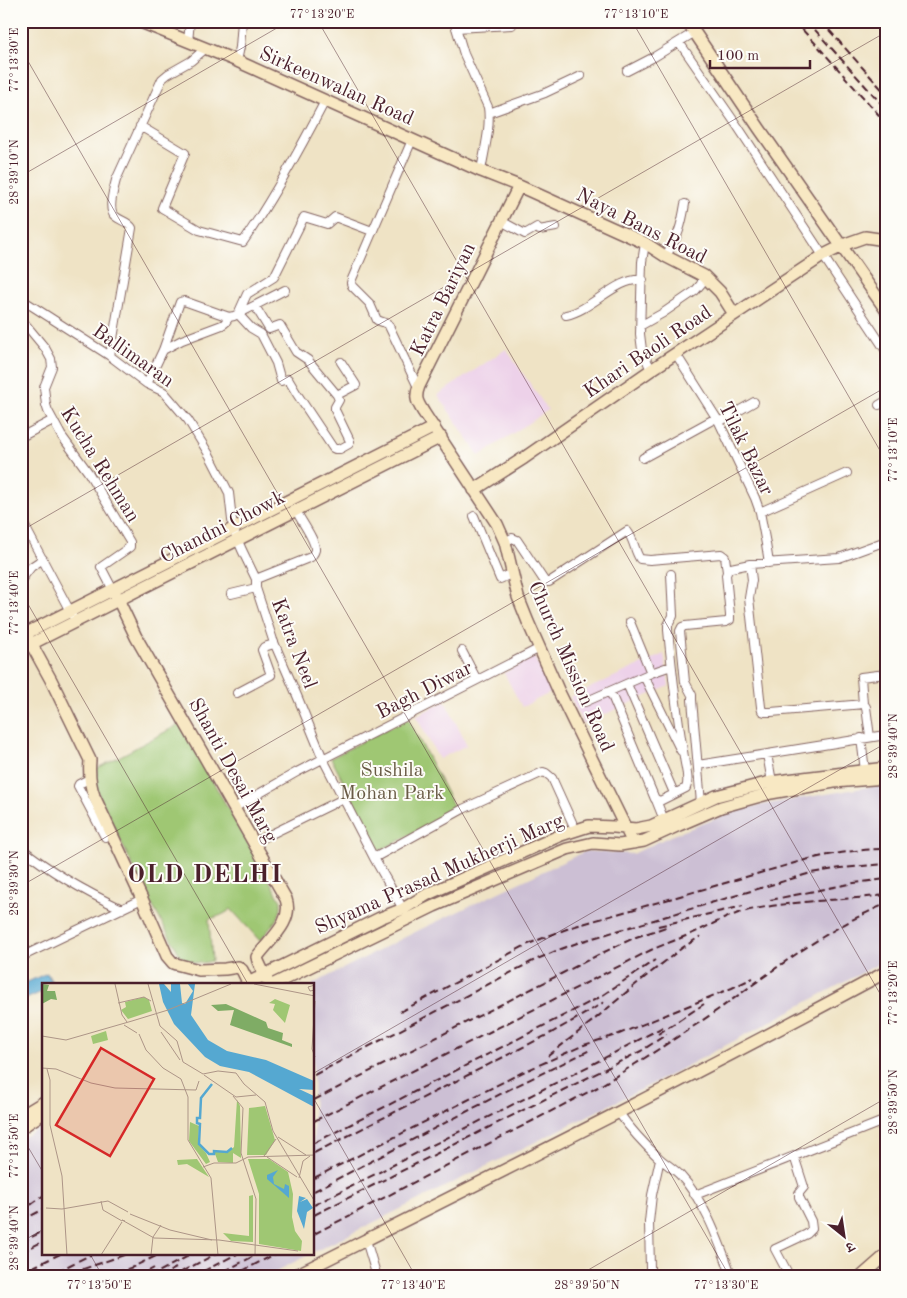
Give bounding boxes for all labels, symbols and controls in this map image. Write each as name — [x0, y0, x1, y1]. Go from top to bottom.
text: 77°13'20"E — [290, 9, 354, 21]
text: 77°13'10"E — [604, 9, 668, 21]
text: 77°13'30"E — [9, 28, 21, 92]
scale bar — [710, 38, 810, 70]
street label: Sirkeenwalan Road — [256, 44, 416, 130]
text: 100 m — [717, 49, 759, 64]
text: 28°39'10"N — [9, 139, 21, 205]
street label: Naya Bans Road — [573, 185, 710, 268]
street label: Katra Bariyan — [408, 240, 480, 360]
street label: Khari Baoli Road — [580, 303, 716, 403]
street label: Ballimaran — [88, 321, 177, 392]
street label: Tilak Bazar — [714, 399, 776, 499]
street label: Kucha Rehman — [56, 404, 143, 526]
text: 77°13'10"E — [888, 418, 900, 482]
street label: Chandni Chowk — [157, 488, 288, 568]
text: 77°13'40"E — [9, 571, 21, 635]
street label: Church Mission Road — [524, 579, 617, 755]
street label: Katra Neel — [267, 596, 319, 692]
street label: Bagh Diwar — [374, 658, 476, 724]
street label: Shanti Desai Marg — [184, 695, 280, 847]
text: 28°39'40"N — [888, 713, 900, 779]
park label: Sushila Mohan Park — [339, 761, 445, 804]
street label: Shyama Prasad Mukherji Marg — [312, 811, 567, 939]
text: 28°39'30"N — [9, 850, 21, 916]
district label: OLD DELHI — [127, 863, 283, 888]
text: 77°13'20"E — [888, 961, 900, 1025]
inset map — [42, 983, 315, 1256]
text: 28°39'50"N — [887, 1069, 900, 1135]
text: 77°13'50"E — [8, 1114, 21, 1178]
text: 28°39'40"N — [9, 1205, 21, 1271]
north arrow — [820, 1210, 870, 1260]
text: उ — [843, 1238, 857, 1255]
text: 77°13'50"E — [67, 1279, 131, 1292]
text: 28°39'50"N — [554, 1279, 620, 1292]
text: 77°13'40"E — [381, 1280, 445, 1292]
text: 77°13'30"E — [694, 1280, 758, 1292]

